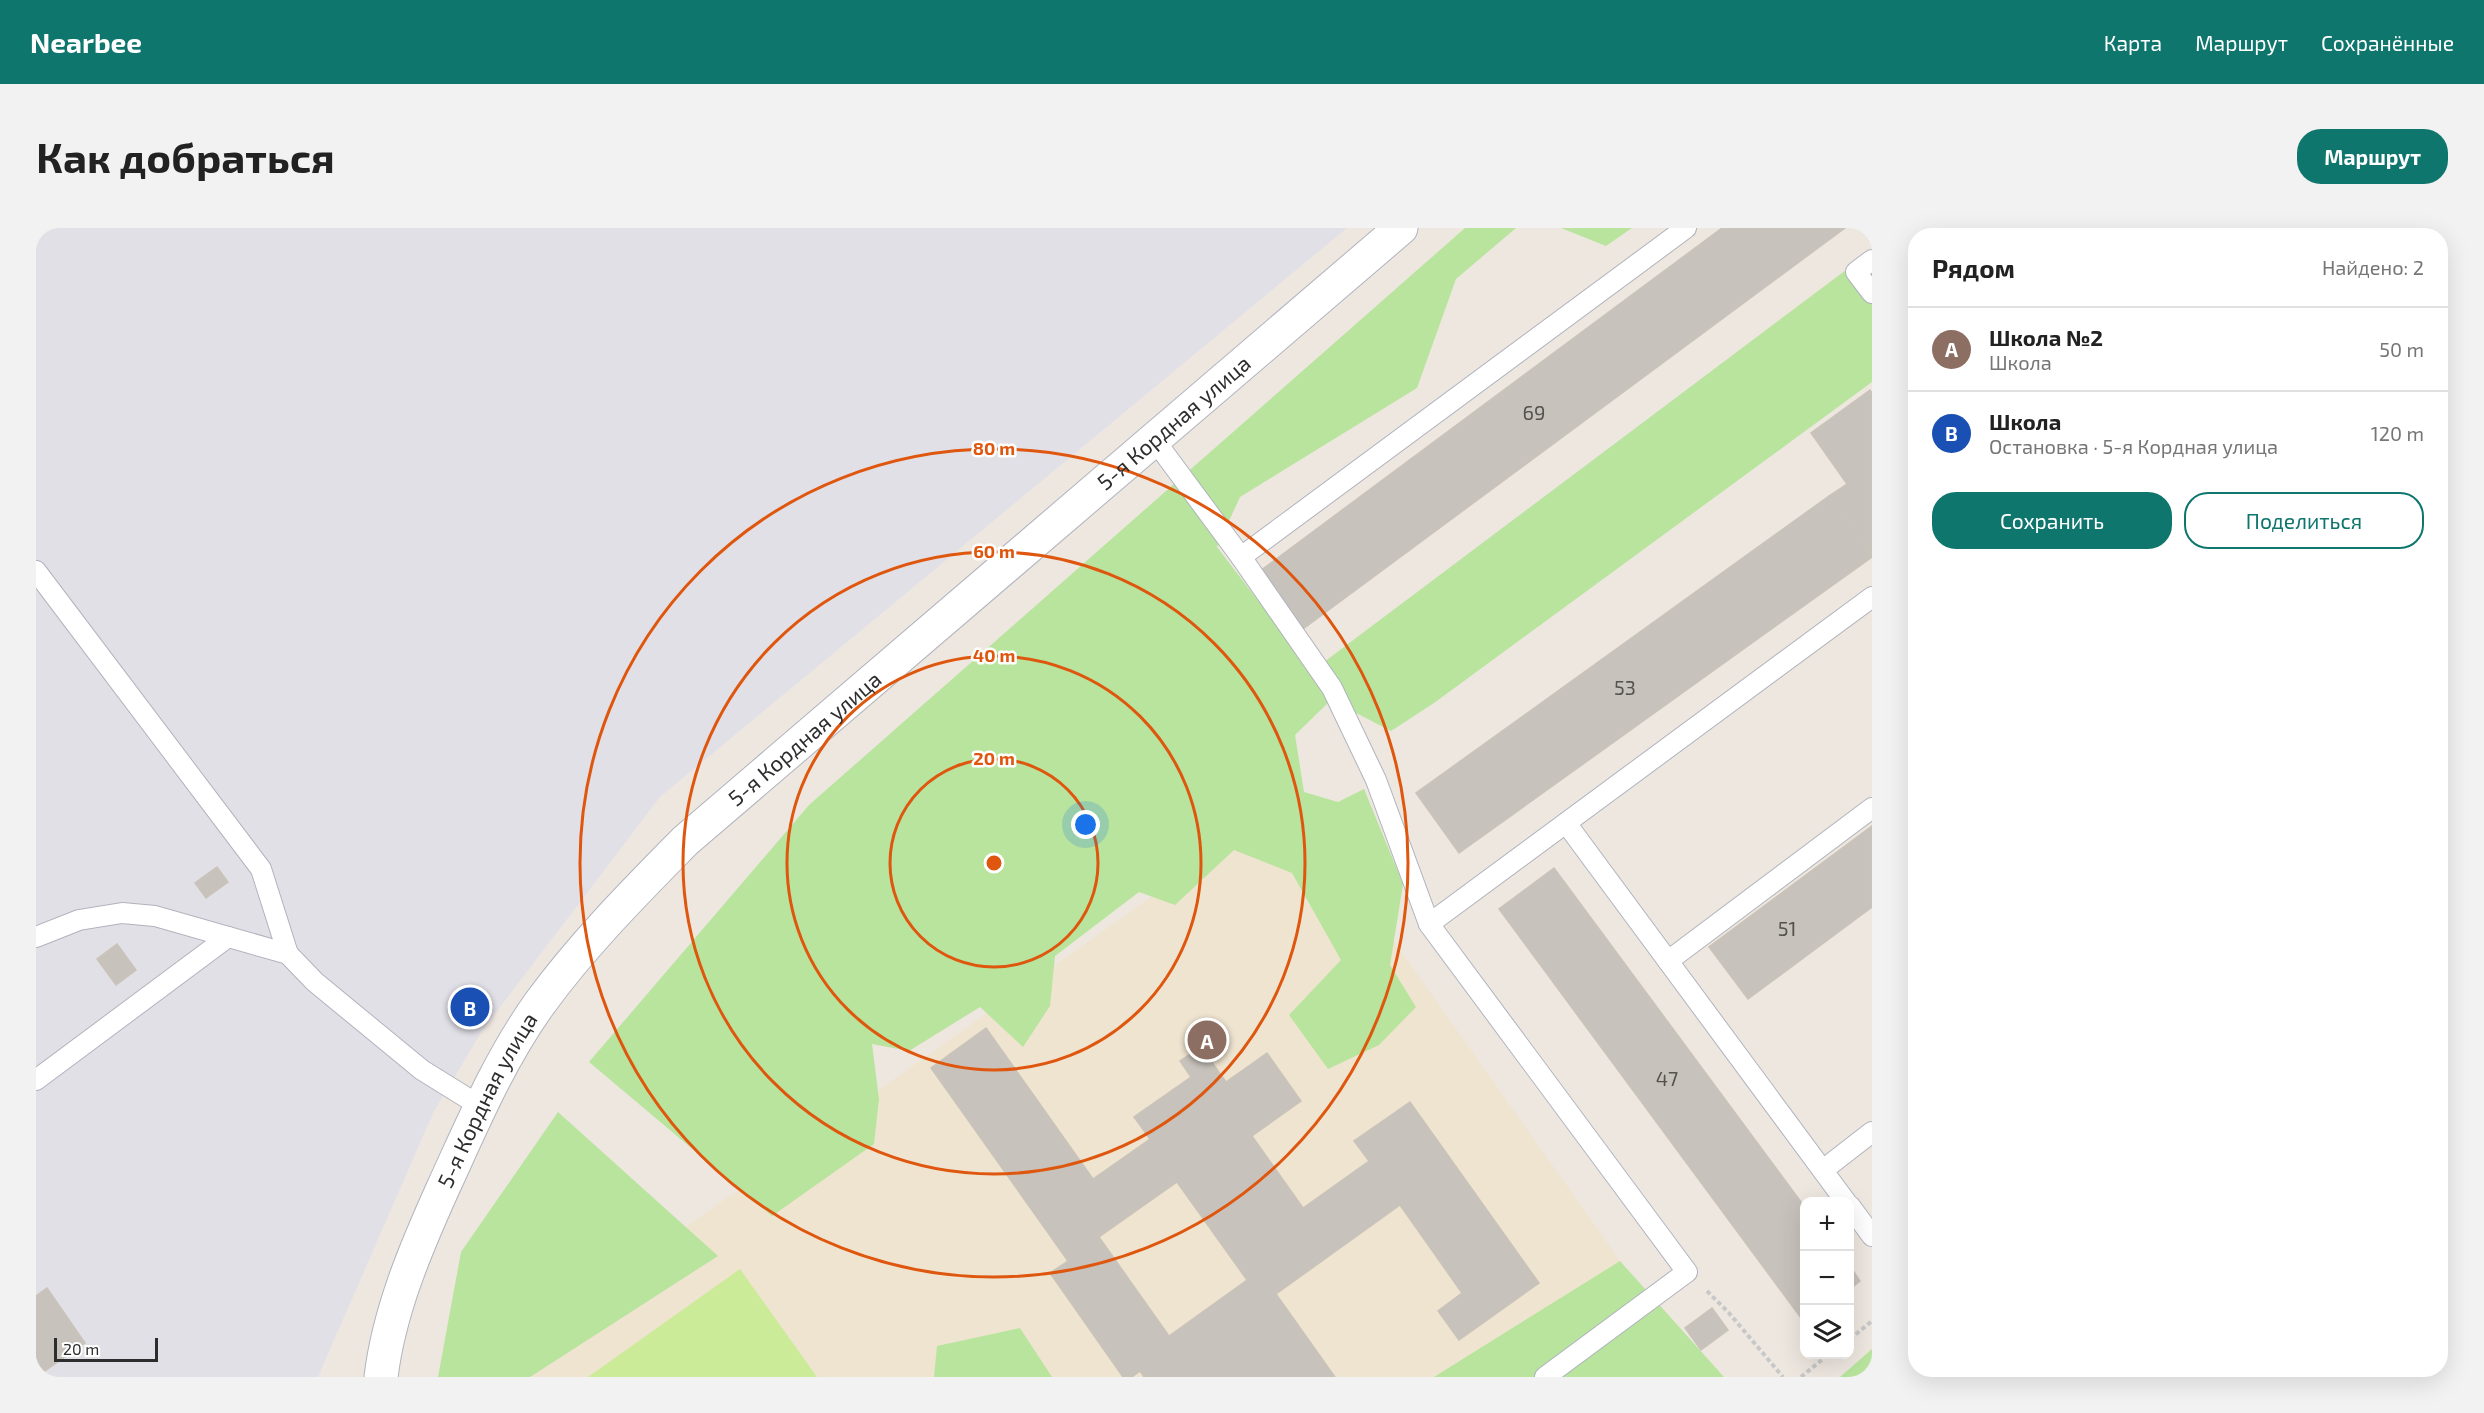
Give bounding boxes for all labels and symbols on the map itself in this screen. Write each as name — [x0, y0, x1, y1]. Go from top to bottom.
street label: 5-я Кордная улица — [1091, 349, 1255, 494]
house number: 69 — [1523, 400, 1545, 424]
text: 80 m — [973, 437, 1015, 459]
text: 60 m — [973, 540, 1015, 562]
text: 40 m — [973, 644, 1015, 666]
street label: 5-я Кордная улица — [722, 665, 886, 811]
house number: 53 — [1614, 675, 1636, 699]
text: 20 m — [973, 747, 1015, 769]
your location — [1071, 810, 1100, 839]
centre of rings — [984, 853, 1004, 873]
house number: 51 — [1778, 916, 1796, 940]
pin: B — [450, 984, 490, 1030]
street label: 5-я Кордная улица — [431, 1007, 542, 1191]
pin: A — [1188, 1018, 1226, 1062]
house number: 47 — [1656, 1066, 1678, 1090]
scale bar — [54, 1335, 158, 1362]

